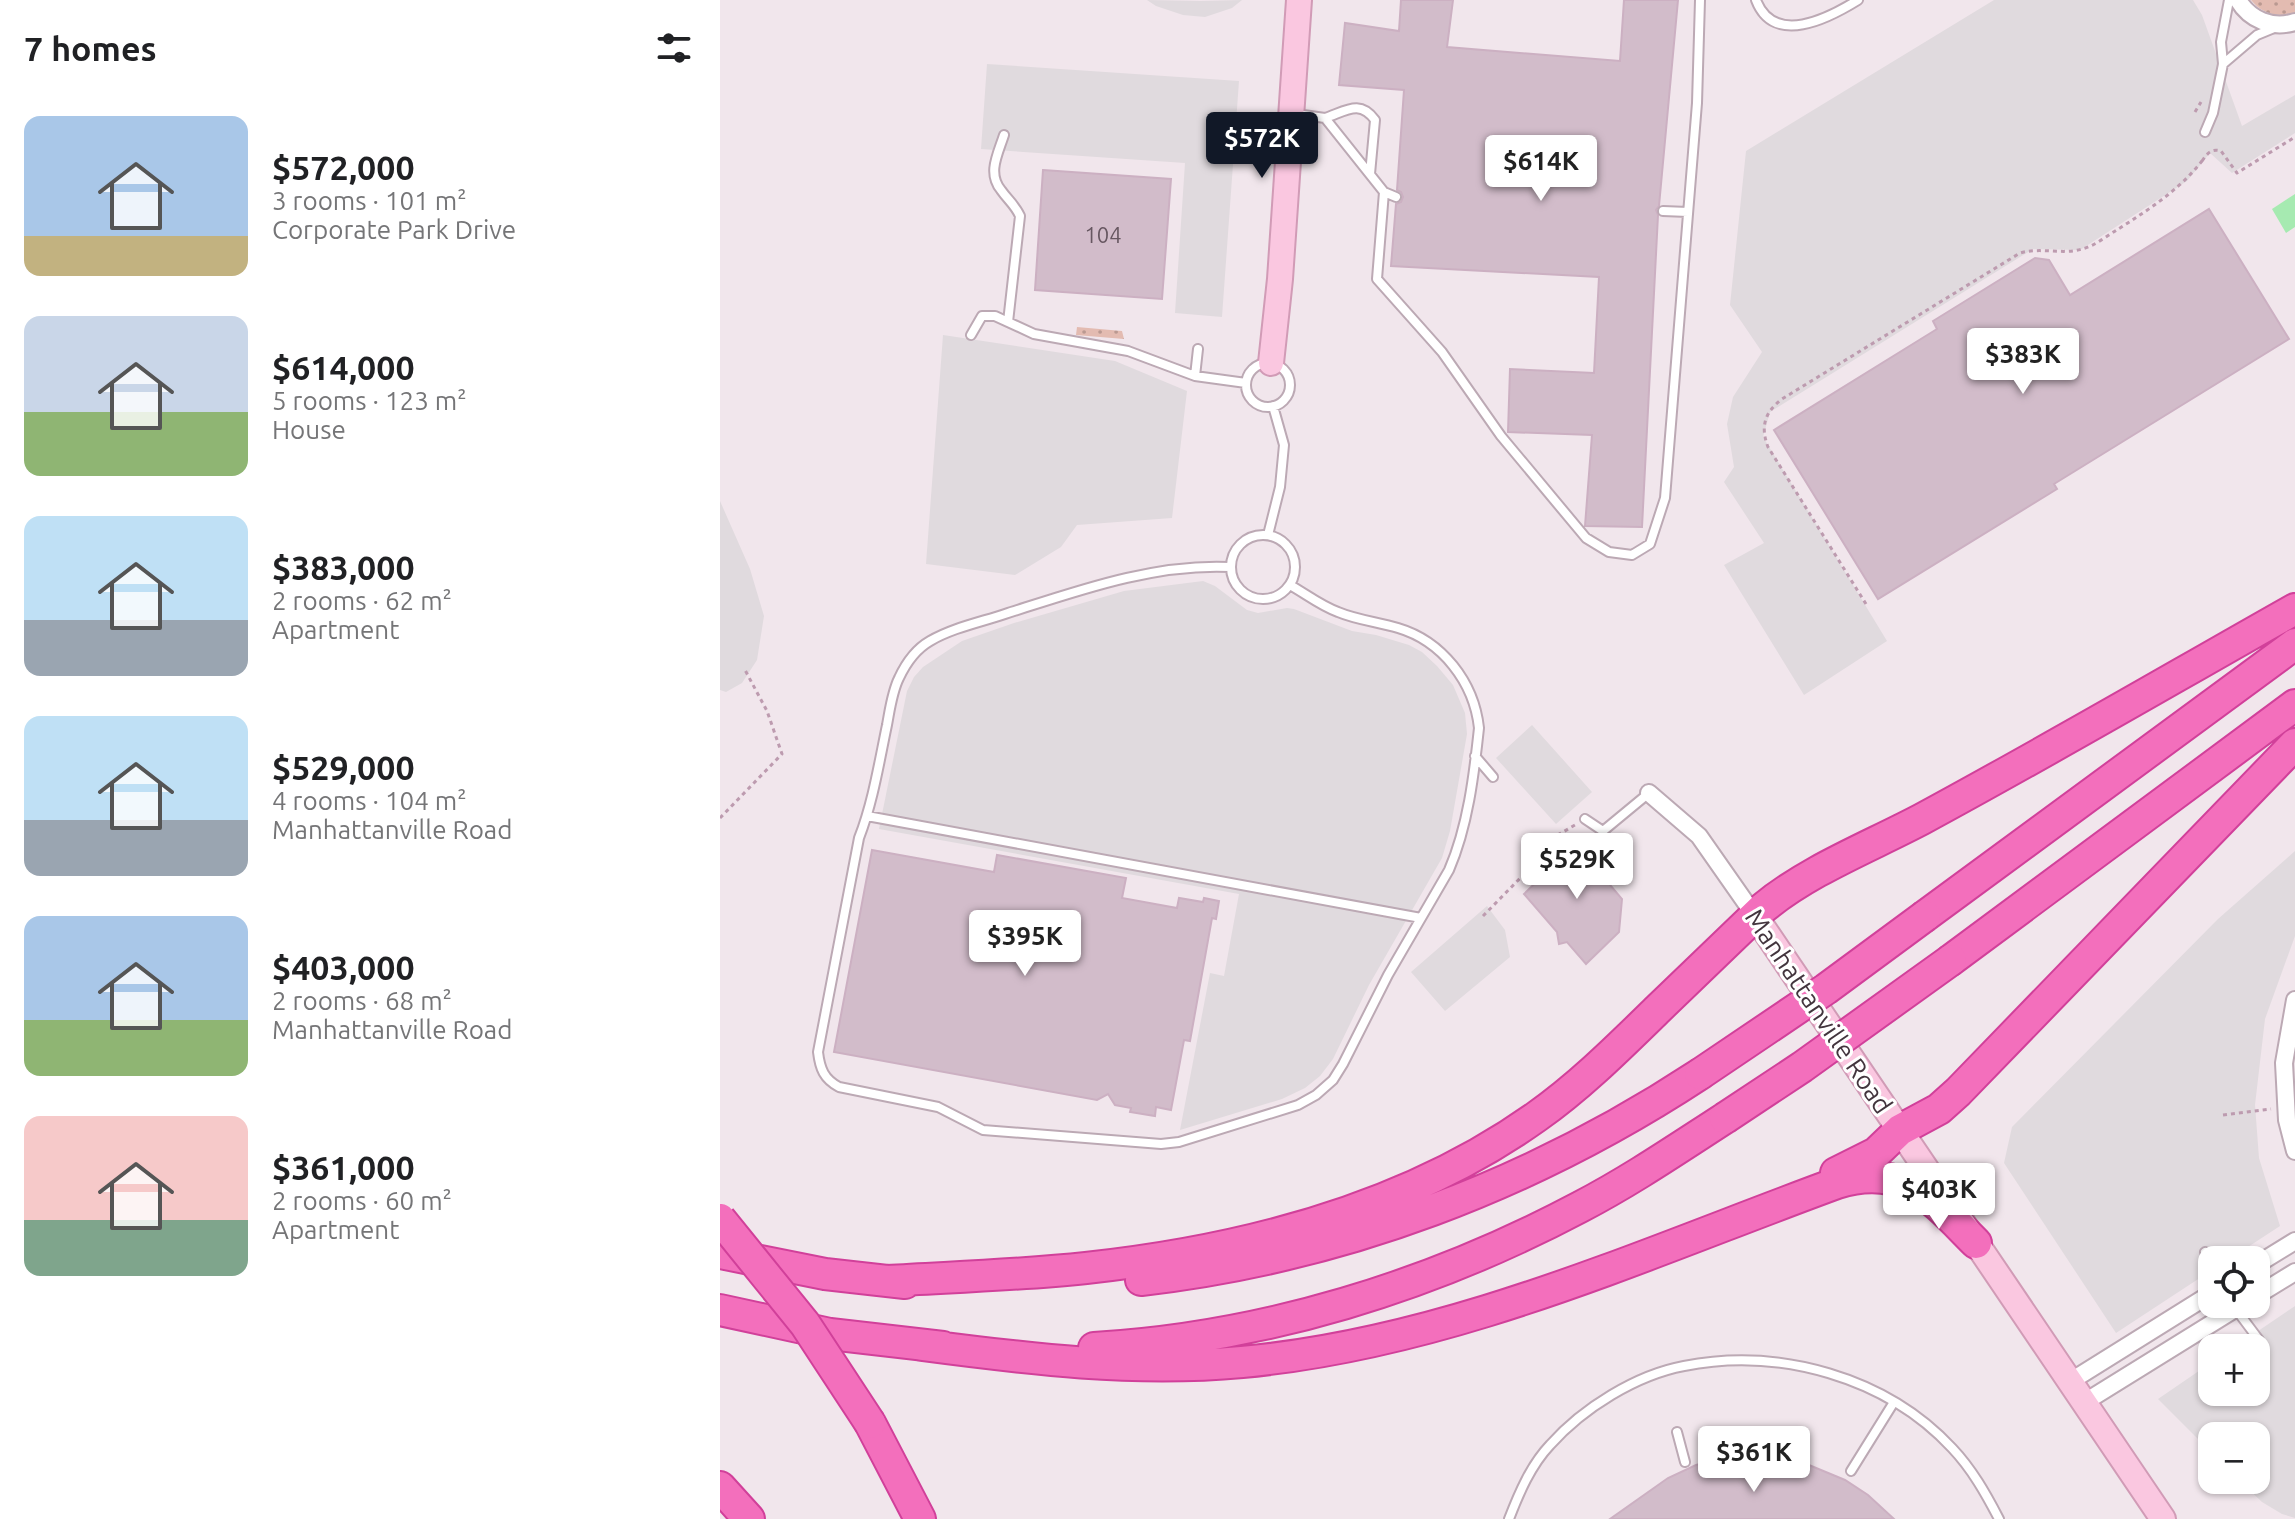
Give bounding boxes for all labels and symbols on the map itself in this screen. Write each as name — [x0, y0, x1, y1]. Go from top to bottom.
pin: $572K — [1206, 112, 1318, 180]
pin: $614K — [1485, 135, 1597, 203]
house number: 104 — [1084, 222, 1122, 247]
pin: $383K — [1967, 328, 2079, 396]
pin: $529K — [1521, 833, 1633, 901]
street label: Manhattanville Road — [1740, 903, 1898, 1119]
pin: $395K — [969, 910, 1081, 978]
pin: $403K — [1883, 1163, 1995, 1231]
pin: $361K — [1698, 1426, 1810, 1494]

